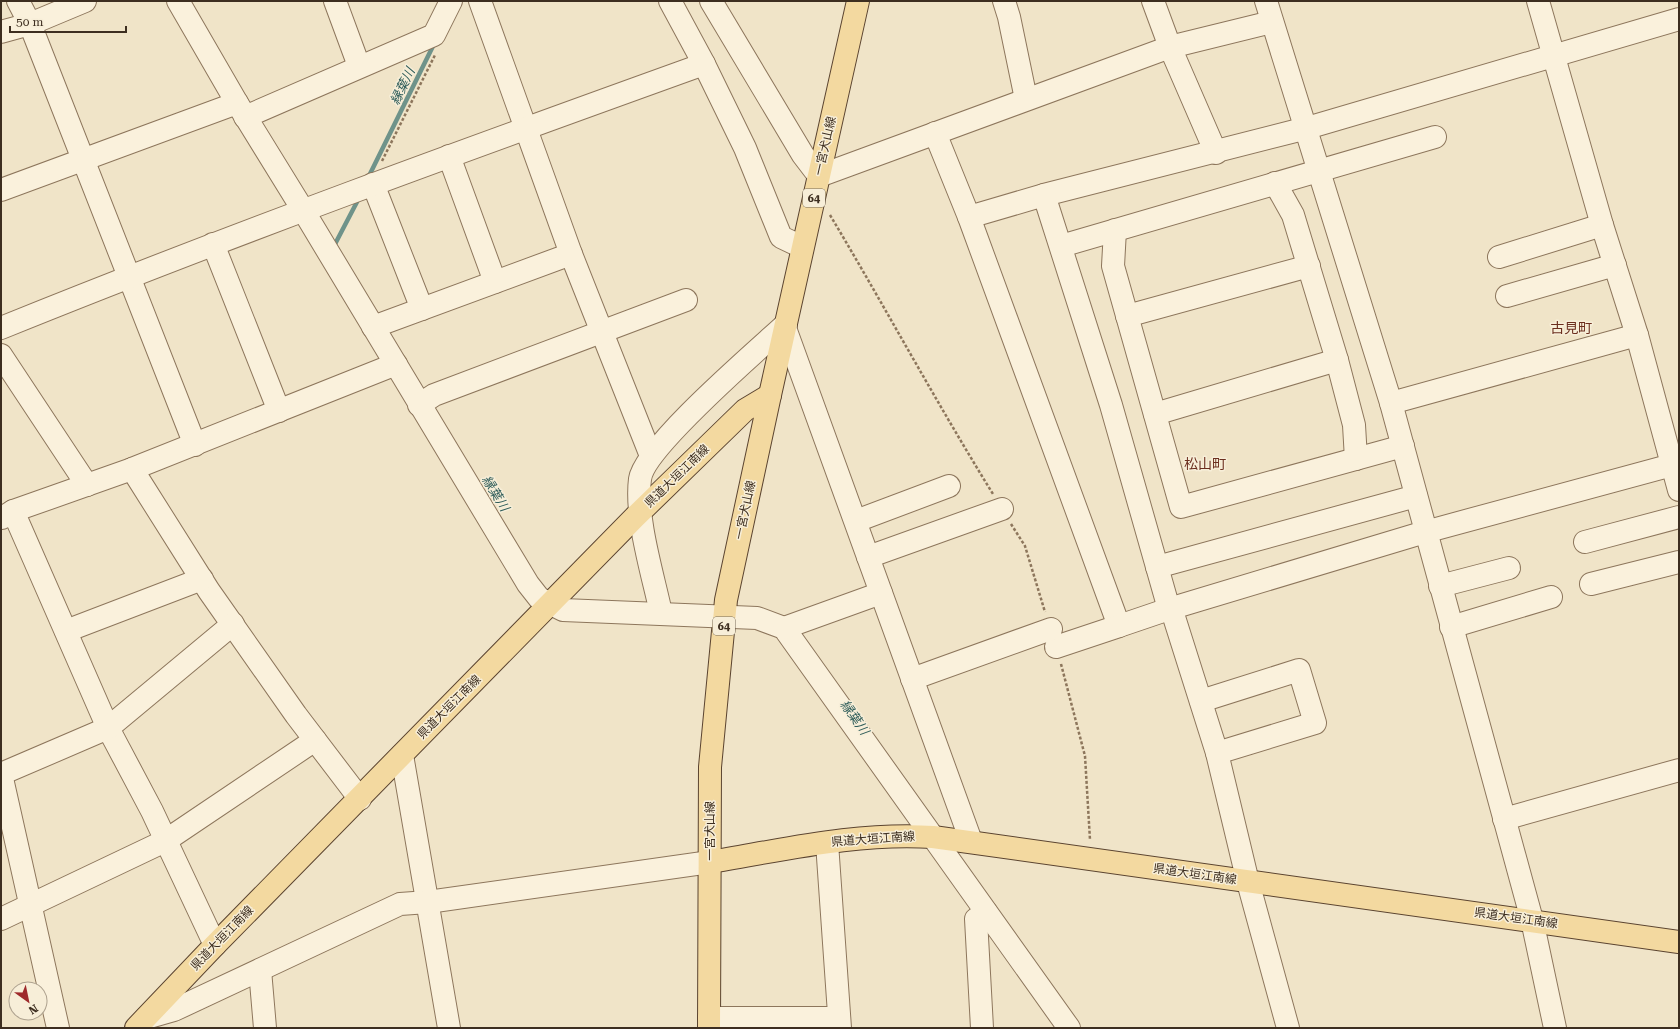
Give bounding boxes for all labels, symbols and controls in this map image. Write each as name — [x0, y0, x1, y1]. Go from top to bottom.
scale bar — [10, 8, 126, 34]
text: 50 m — [16, 15, 43, 29]
water label: 縁葉川 — [387, 64, 419, 107]
street label: 一宮犬山線 — [811, 115, 839, 177]
road number: 64 — [803, 189, 825, 207]
district label: 古見町 — [1550, 320, 1592, 336]
street label: 県道大垣江南線 — [642, 442, 712, 510]
district label: 松山町 — [1184, 456, 1226, 472]
water label: 縁葉川 — [479, 473, 513, 515]
street label: 一宮犬山線 — [732, 479, 758, 541]
road number: 64 — [713, 617, 735, 635]
street label: 県道大垣江南線 — [414, 672, 484, 742]
water label: 縁葉川 — [837, 697, 873, 739]
street label: 一宮犬山線 — [703, 801, 717, 861]
street label: 県道大垣江南線 — [831, 829, 915, 849]
street label: 県道大垣江南線 — [1152, 861, 1238, 887]
street label: 県道大垣江南線 — [188, 903, 256, 973]
street label: 県道大垣江南線 — [1473, 905, 1559, 931]
north arrow — [8, 981, 48, 1021]
text: N — [26, 1001, 40, 1017]

